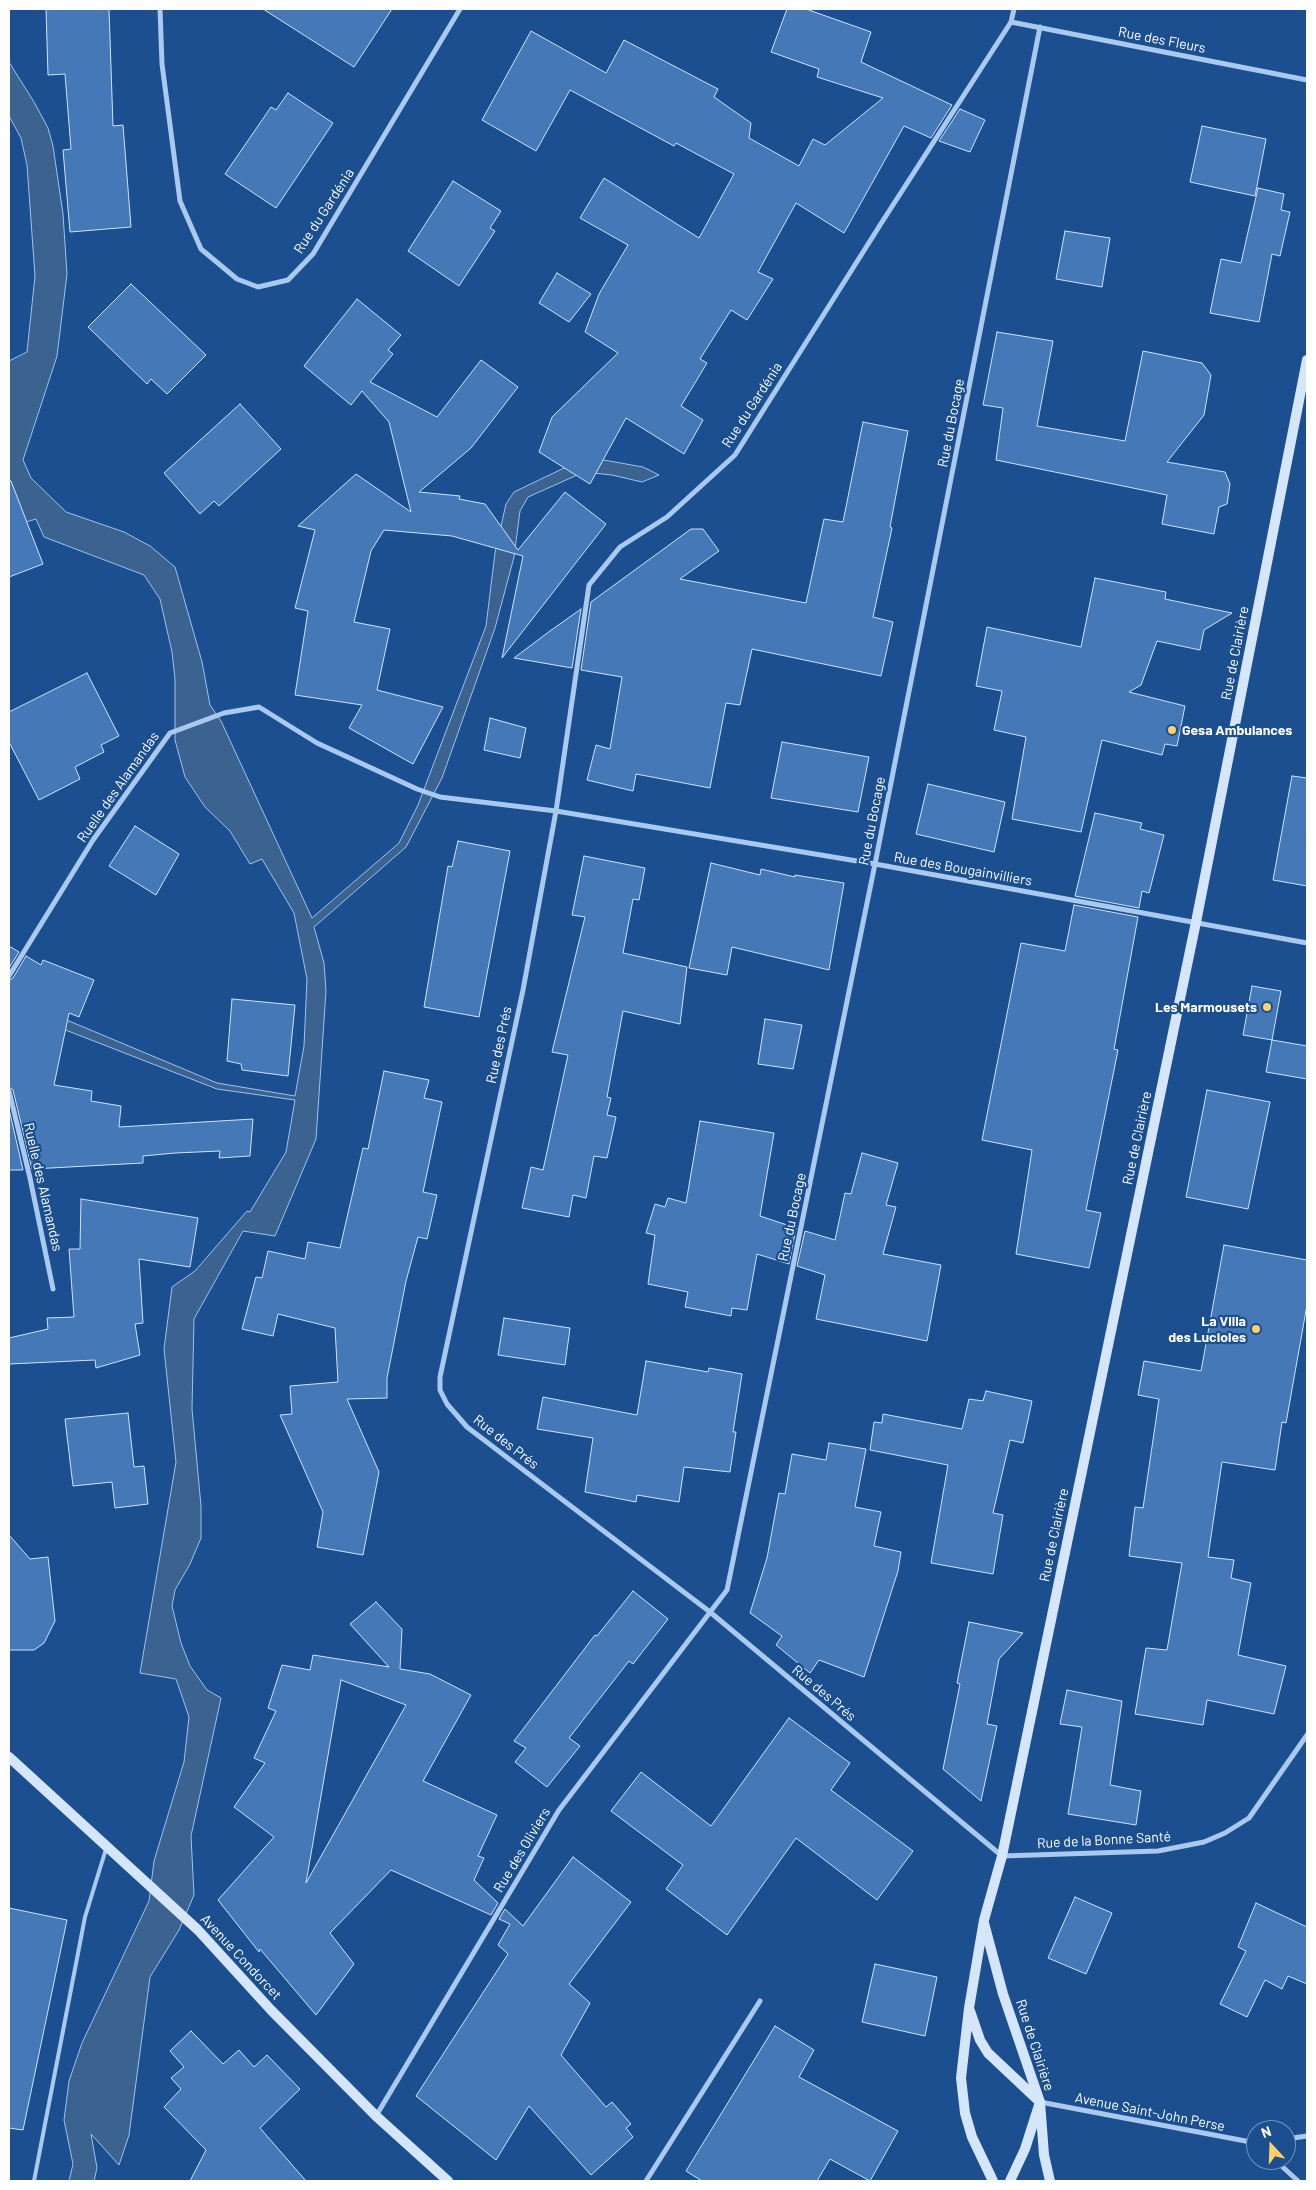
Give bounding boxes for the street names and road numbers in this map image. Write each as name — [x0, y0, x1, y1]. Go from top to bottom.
street label: Rue des Fleurs — [1117, 23, 1207, 57]
street label: Rue du Gardénia — [290, 165, 358, 257]
street label: Rue du Gardénia — [718, 359, 786, 451]
street label: Rue du Bocage — [934, 377, 968, 469]
street label: Rue de Clairière — [1218, 605, 1252, 701]
street label: Ruelle des Alamandas — [73, 728, 163, 846]
street label: Rue du Bocage — [855, 775, 889, 867]
street label: Rue des Bougainvilliers — [893, 849, 1033, 889]
street label: Rue des Prés — [483, 1005, 515, 1085]
street label: Rue de Clairière — [1119, 1090, 1155, 1186]
street label: Ruelle des Alamandas — [20, 1121, 66, 1253]
street label: Rue du Bocage — [774, 1171, 810, 1263]
street label: Rue des Prés — [470, 1411, 542, 1473]
street label: Rue de Clairière — [1036, 1487, 1072, 1583]
street label: Rue des Prés — [789, 1661, 859, 1725]
street label: Rue des Oliviers — [490, 1805, 554, 1895]
street label: Rue de la Bonne Santé — [1037, 1828, 1171, 1852]
street label: Avenue Condorcet — [197, 1911, 285, 2003]
street label: Rue de Clairière — [1012, 1997, 1058, 2093]
street label: Avenue Saint-John Perse — [1074, 2089, 1226, 2135]

